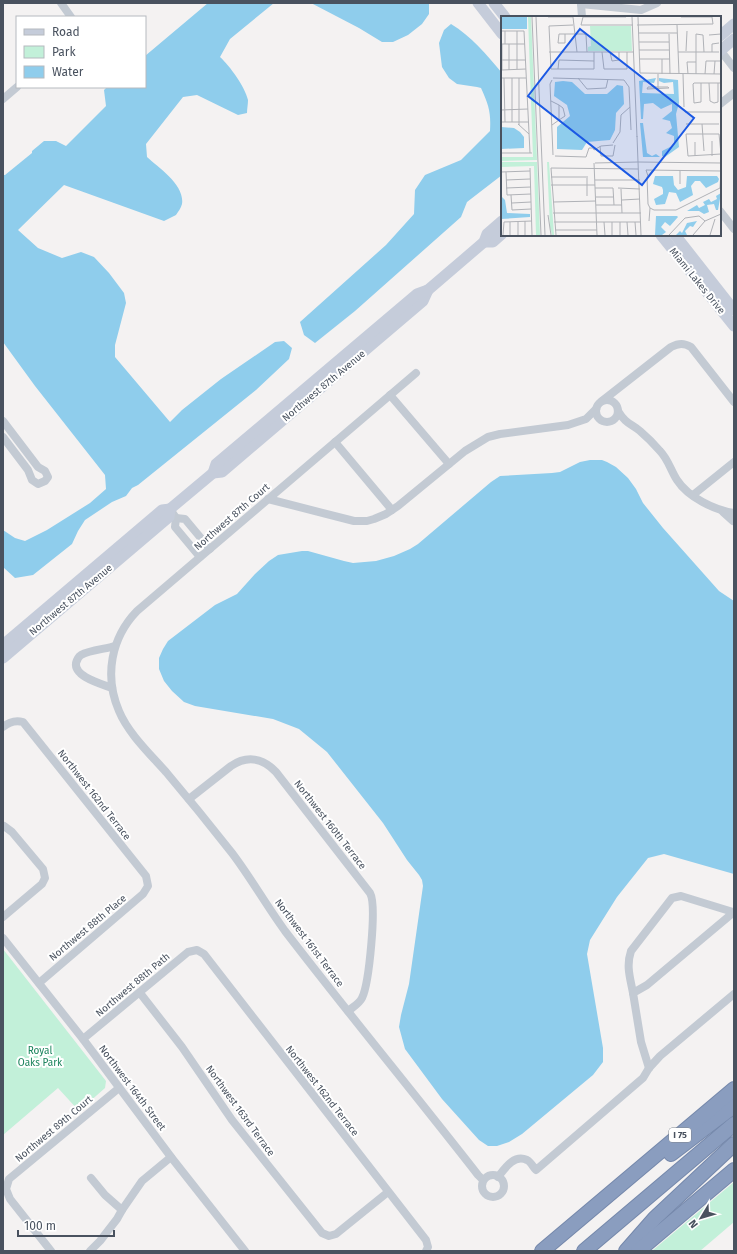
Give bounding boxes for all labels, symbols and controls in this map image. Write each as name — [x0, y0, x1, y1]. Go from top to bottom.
legend — [16, 16, 146, 88]
inset map — [501, 16, 721, 236]
text: Road — [52, 25, 80, 39]
text: Park — [52, 45, 76, 59]
text: Water — [52, 65, 84, 79]
street label: Miami Lakes Drive — [667, 245, 727, 317]
street label: Northwest 87th Avenue — [280, 348, 368, 424]
street label: Northwest 87th Court — [192, 481, 272, 553]
street label: Northwest 87th Avenue — [27, 562, 115, 638]
street label: Northwest 162nd Terrace — [55, 747, 133, 843]
street label: Northwest 160th Terrace — [291, 778, 369, 872]
street label: Northwest 88th Place — [47, 892, 129, 964]
street label: Northwest 161st Terrace — [272, 897, 346, 989]
street label: Northwest 88th Path — [94, 951, 172, 1019]
street label: Northwest 164th Street — [96, 1043, 168, 1133]
street label: Northwest 162nd Terrace — [283, 1043, 361, 1139]
park label: Royal Oaks Park — [18, 1045, 63, 1069]
street label: Northwest 163rd Terrace — [203, 1063, 277, 1159]
street label: Northwest 89th Court — [13, 1093, 95, 1165]
road number: I 75 — [669, 1128, 691, 1142]
north arrow — [681, 1198, 721, 1238]
scale bar — [18, 1212, 114, 1238]
text: N — [686, 1217, 701, 1231]
text: 100 m — [24, 1219, 56, 1233]

